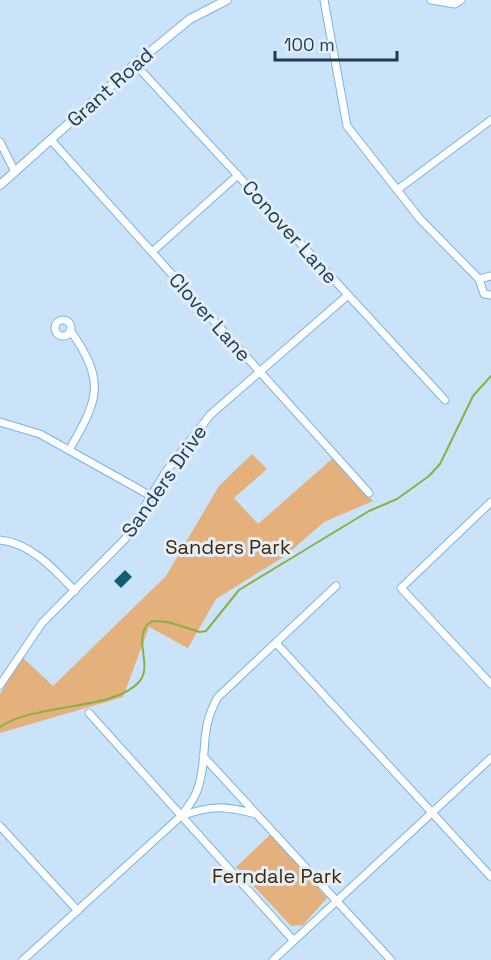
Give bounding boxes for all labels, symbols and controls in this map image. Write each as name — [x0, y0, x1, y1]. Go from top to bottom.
scale bar — [275, 24, 396, 62]
text: 100 m — [284, 33, 335, 56]
street label: Grant Road — [61, 41, 159, 133]
street label: Conover Lane — [237, 175, 343, 289]
street label: Clover Lane — [163, 267, 257, 367]
street label: Sanders Drive — [116, 420, 212, 542]
park label: Sanders Park — [165, 534, 291, 560]
park label: Ferndale Park — [212, 863, 342, 889]

